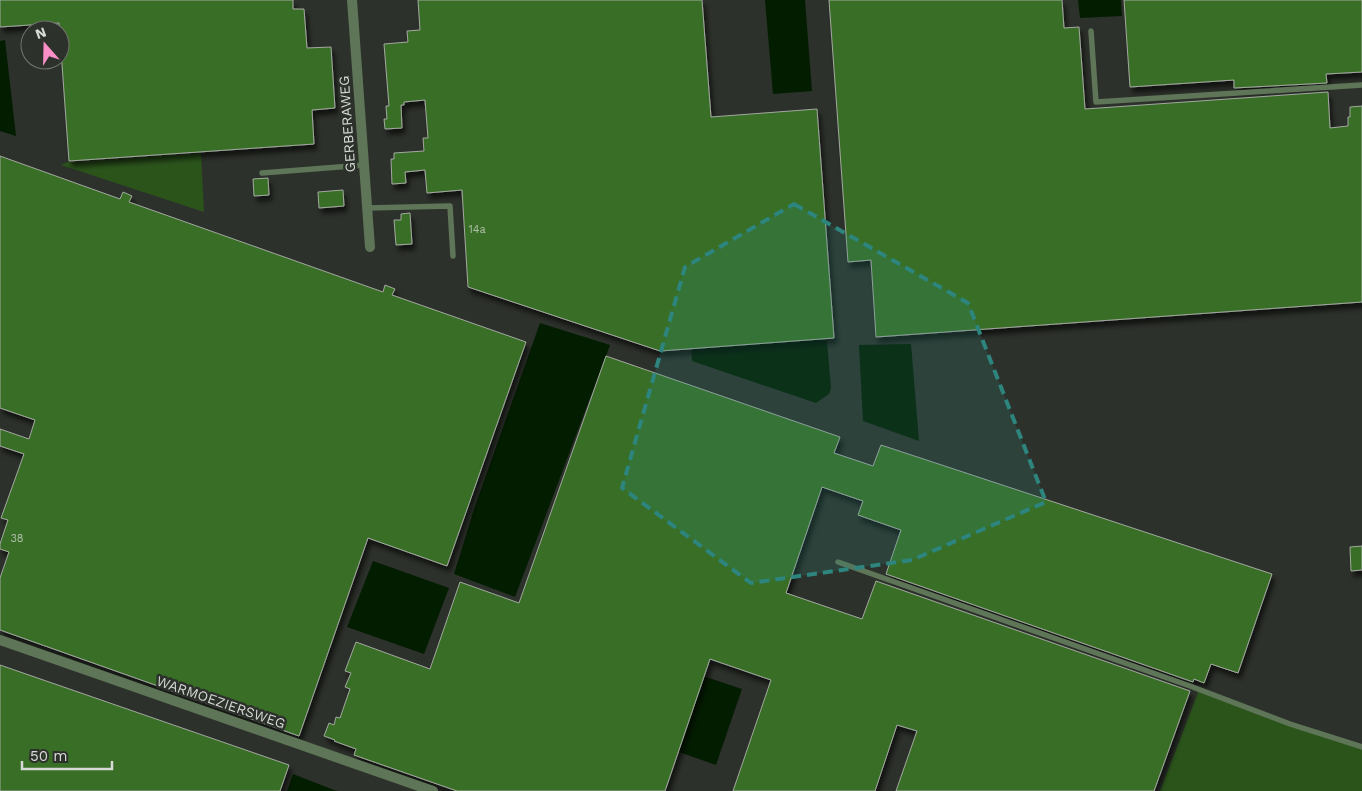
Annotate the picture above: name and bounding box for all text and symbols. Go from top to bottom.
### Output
north arrow [20,20,70,70]
text: N [33,23,48,42]
street label: GERBERAWEG [336,75,358,173]
house number: 14a [468,223,486,236]
house number: 38 [10,532,24,545]
street label: WARMOEZIERSWEG [154,672,288,732]
scale bar [22,738,112,770]
text: 50 m [30,747,67,765]

